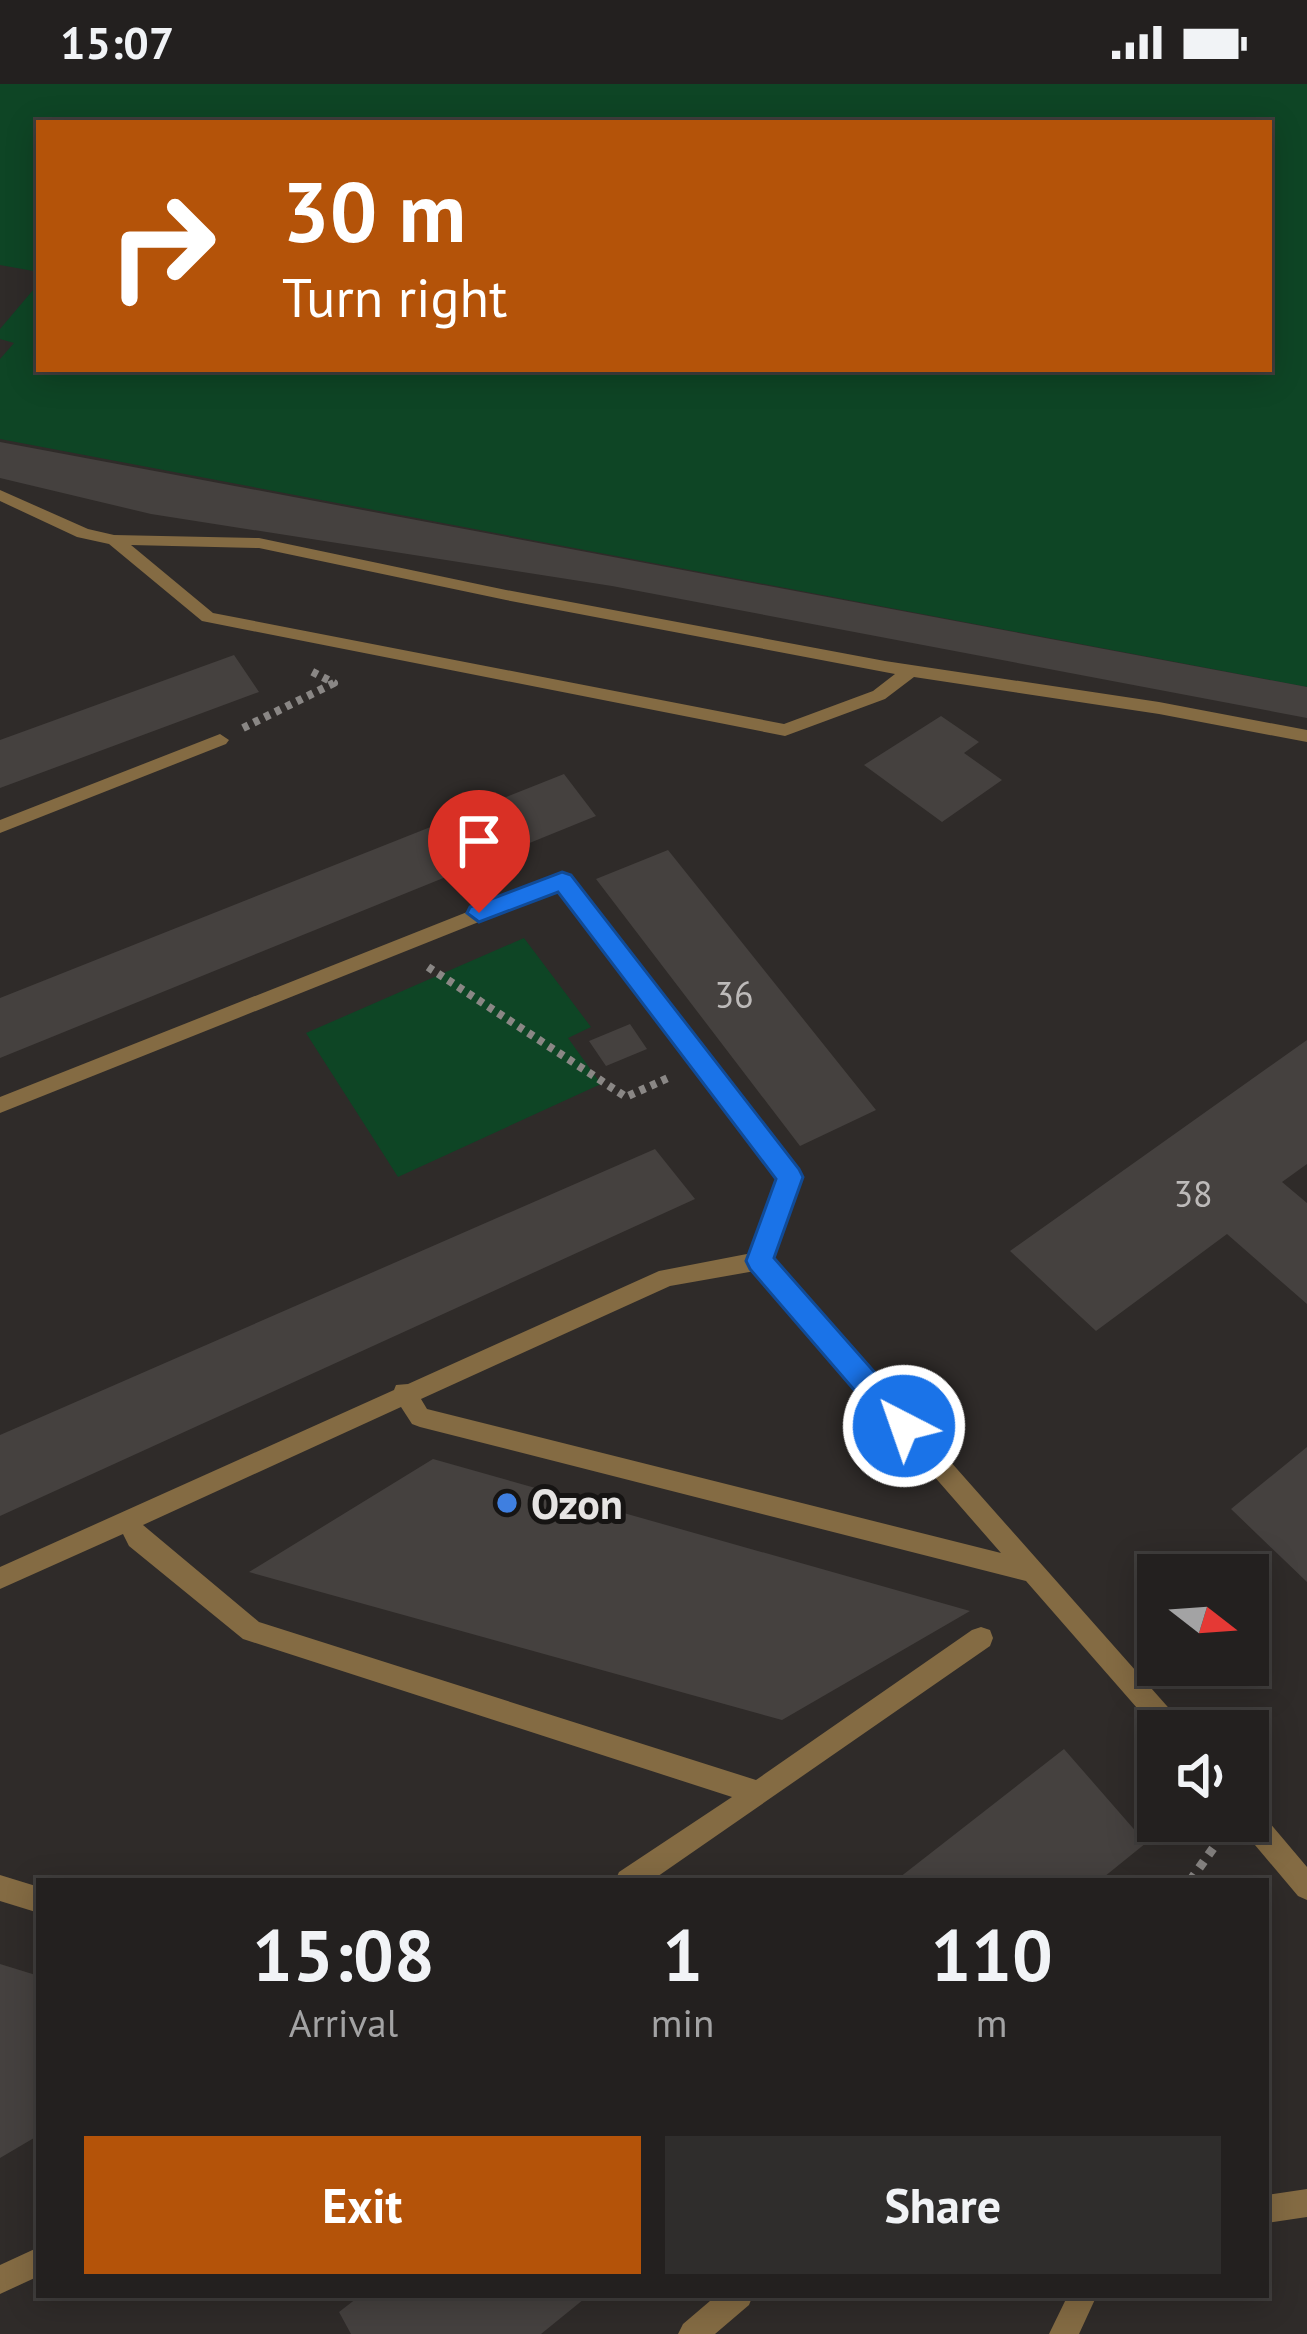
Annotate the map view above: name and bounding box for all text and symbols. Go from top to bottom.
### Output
text: 15:07 [60,13,174,71]
text: 30 m [282,156,466,265]
icon: right [84,168,240,324]
text: Turn right [282,262,507,332]
pin [428,790,530,913]
icon: arrive [446,808,512,874]
house number: 36 [714,971,754,1018]
house number: 38 [1173,1170,1213,1217]
position arrow [841,1363,967,1489]
place label: Ozon [531,1476,623,1531]
marker: Ozon [494,1490,520,1516]
north arrow [1137,1554,1269,1686]
map controls [1137,1554,1269,1842]
button: sound [1137,1710,1269,1842]
text: 15:08 [252,1908,435,2001]
text: 1 [662,1908,703,2001]
text: 110 [930,1908,1053,2001]
text: Arrival [289,1997,398,2048]
text: min [651,1997,714,2048]
text: m [976,1997,1007,2048]
button: Exit [84,2136,641,2274]
button: Share [665,2136,1221,2274]

